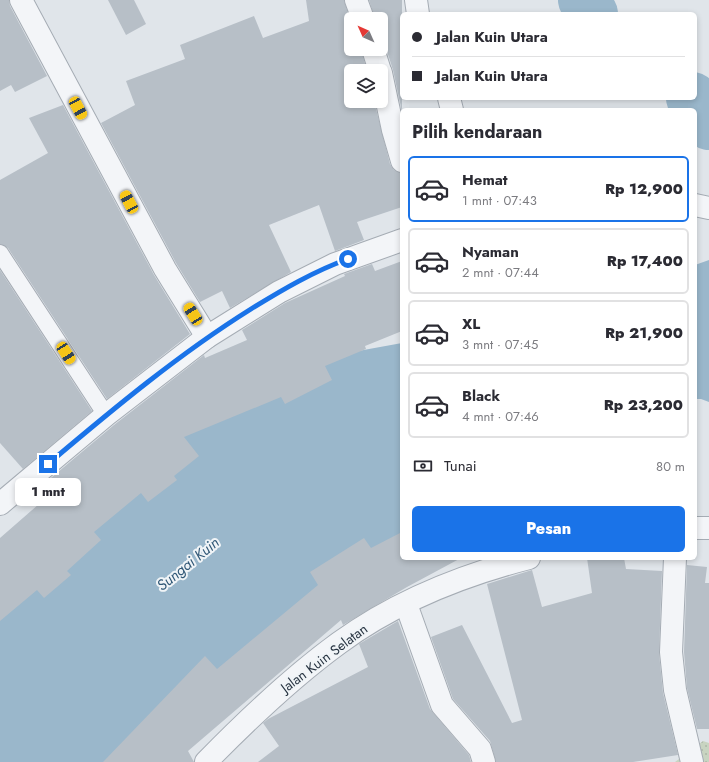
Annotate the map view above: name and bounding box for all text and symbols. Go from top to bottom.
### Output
north arrow [344,12,388,56]
map controls [344,12,388,108]
text: Jalan Kuin Utara [436,26,548,48]
button: layers [344,64,388,108]
text: Jalan Kuin Utara [436,65,548,87]
car [67,95,89,121]
text: Pilih kendaraan [412,119,542,145]
text: Hemat [462,169,508,191]
icon: car [414,171,450,207]
text: Rp 12,900 [605,178,683,200]
car [118,189,140,215]
text: 1 mnt · 07:43 [462,191,537,210]
text: Nyaman [462,241,519,263]
icon: car [414,243,450,279]
route start [339,250,357,268]
text: Rp 17,400 [607,250,683,272]
text: 2 mnt · 07:44 [462,263,539,282]
car [182,301,204,327]
text: XL [462,313,480,335]
icon: car [414,315,450,351]
text: Rp 21,900 [605,322,683,344]
text: 3 mnt · 07:45 [462,335,538,354]
car [54,340,78,366]
text: Black [462,385,500,407]
icon: car [414,387,450,423]
text: Rp 23,200 [604,394,683,416]
text: 4 mnt · 07:46 [462,407,539,426]
route end [39,455,57,473]
icon: cash [412,455,434,477]
text: Tunai [444,455,477,477]
text: 80 m [656,457,685,476]
callout: 1 mnt [15,478,81,506]
text: 1 mnt [31,482,65,501]
button: Pesan [412,506,685,552]
water label: Sungai Kuin [152,532,224,596]
street label: Jalan Kuin Selatan [275,619,372,698]

